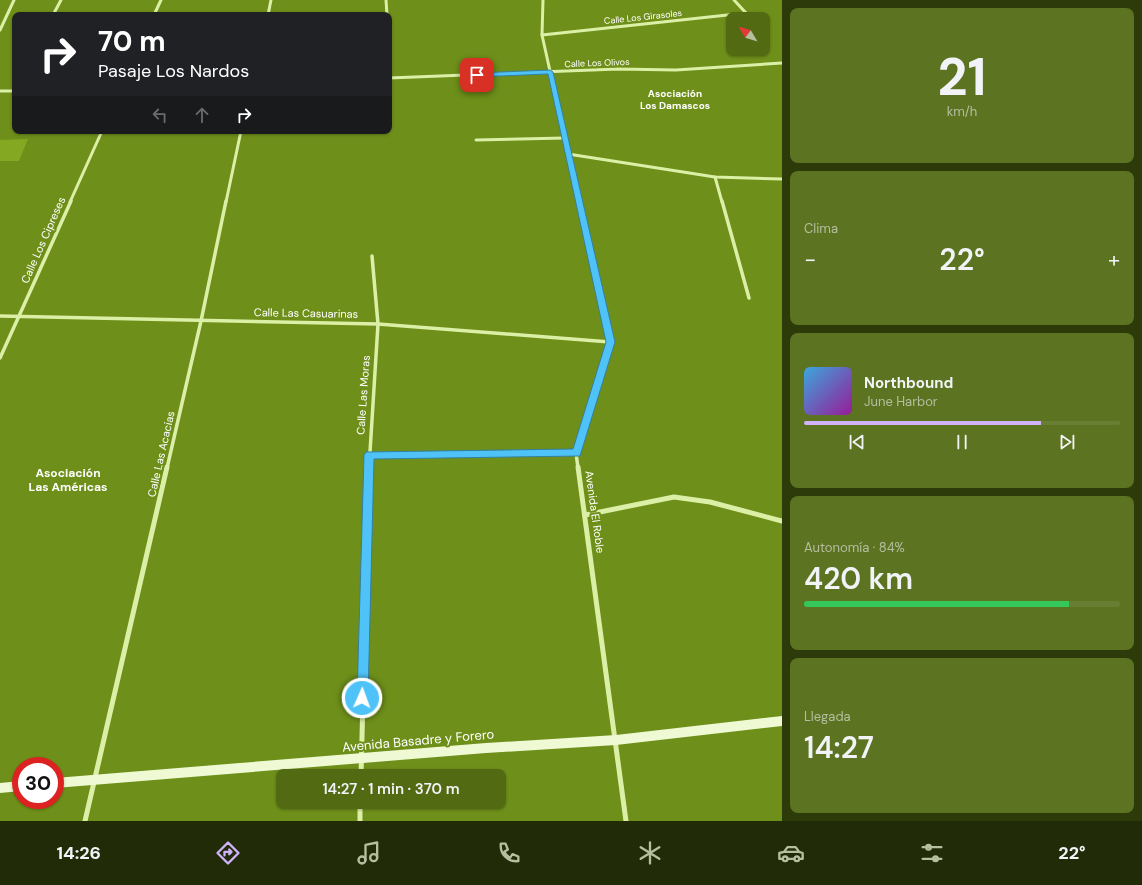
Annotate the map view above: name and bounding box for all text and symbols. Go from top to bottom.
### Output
street label: Calle Los Girasoles [603,7,683,27]
north arrow [726,12,770,56]
map controls [726,12,770,56]
text: 70 m [98,23,166,60]
icon: right [32,28,84,80]
text: 21 [938,43,986,111]
street label: Calle Los Olivos [564,56,630,70]
pin [460,58,494,92]
text: Pasaje Los Nardos [98,59,249,83]
icon: arrive [466,64,488,86]
district label: Asociación Los Damascos [640,87,710,112]
text: km/h [947,103,977,120]
icon: left [149,104,171,126]
icon: ahead [191,104,213,126]
icon: right [233,104,255,126]
street label: Calle Los Cipreses [18,195,68,285]
text: Clima [804,220,838,237]
text: 22° [939,240,985,279]
text: − [804,245,816,274]
text: + [1108,245,1120,274]
street label: Calle Las Casuarinas [254,305,358,321]
street label: Calle Las Moras [353,355,373,435]
text: Northbound [864,373,953,393]
text: June Harbor [864,393,938,410]
street label: Calle Las Acacias [144,410,178,498]
icon: previous [846,431,868,453]
icon: pause [951,431,973,453]
icon: next [1056,431,1078,453]
district label: Asociación Las Américas [29,465,107,495]
street label: Avenida El Roble [582,470,608,554]
text: Autonomía · 84% [804,539,905,556]
text: 420 km [804,559,913,598]
position arrow [341,677,383,719]
text: Llegada [804,708,851,725]
street label: Avenida Basadre y Forero [341,725,495,756]
text: 14:27 [804,728,874,767]
speed limit sign: 30 [12,757,64,809]
text: 14:27 · 1 min · 370 m [322,779,460,799]
icon: directions [214,839,242,867]
icon: music [355,839,383,867]
icon: phone [495,839,523,867]
icon: climate [636,839,664,867]
icon: car [777,839,805,867]
icon: filters [918,839,946,867]
text: 14:26 [56,841,101,865]
text: 22° [1058,841,1086,865]

